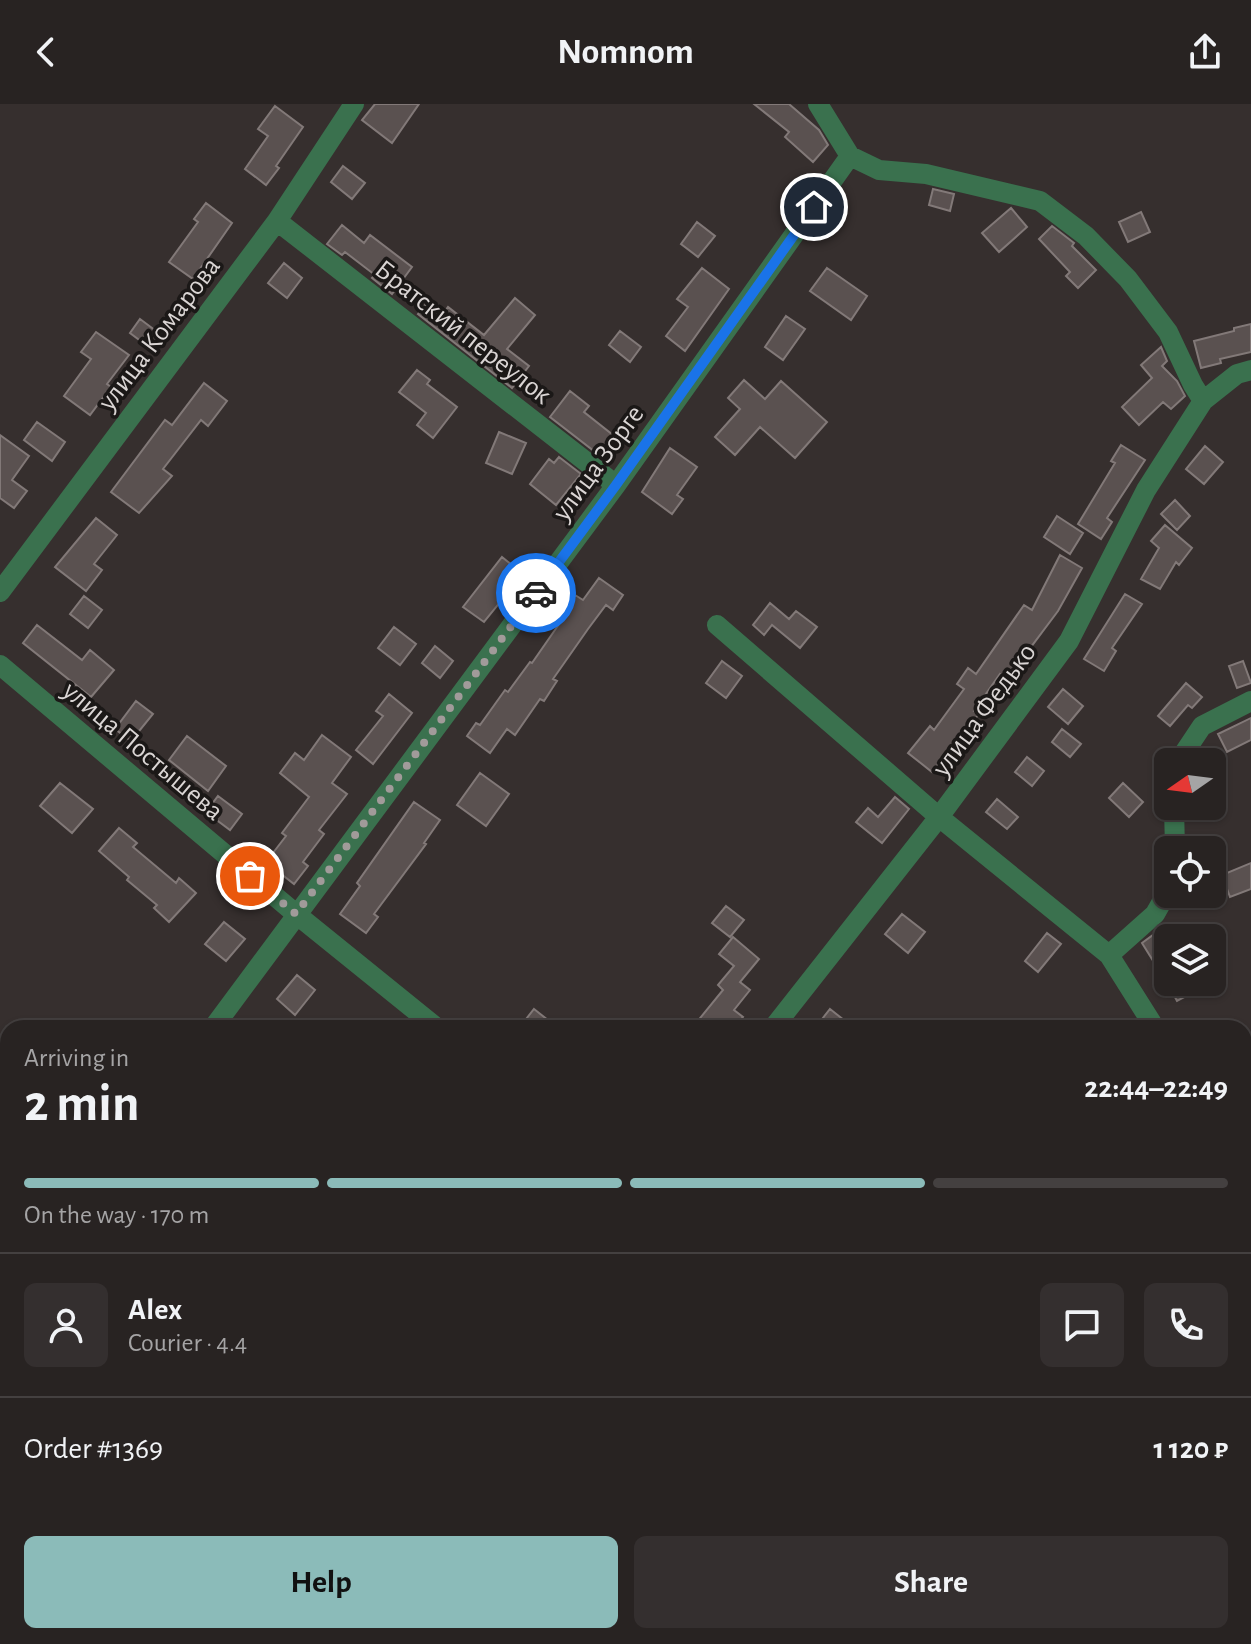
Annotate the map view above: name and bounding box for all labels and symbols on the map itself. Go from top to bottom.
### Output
pin [780,173,848,241]
street label: улица Комарова [93,252,226,417]
street label: Братский переулок [369,255,556,410]
street label: улица Зорге [547,400,650,527]
courier [496,553,576,633]
street label: улица Федько [927,639,1042,782]
street label: улица Постышева [56,676,228,827]
north arrow [1154,748,1226,820]
pin [216,842,284,910]

